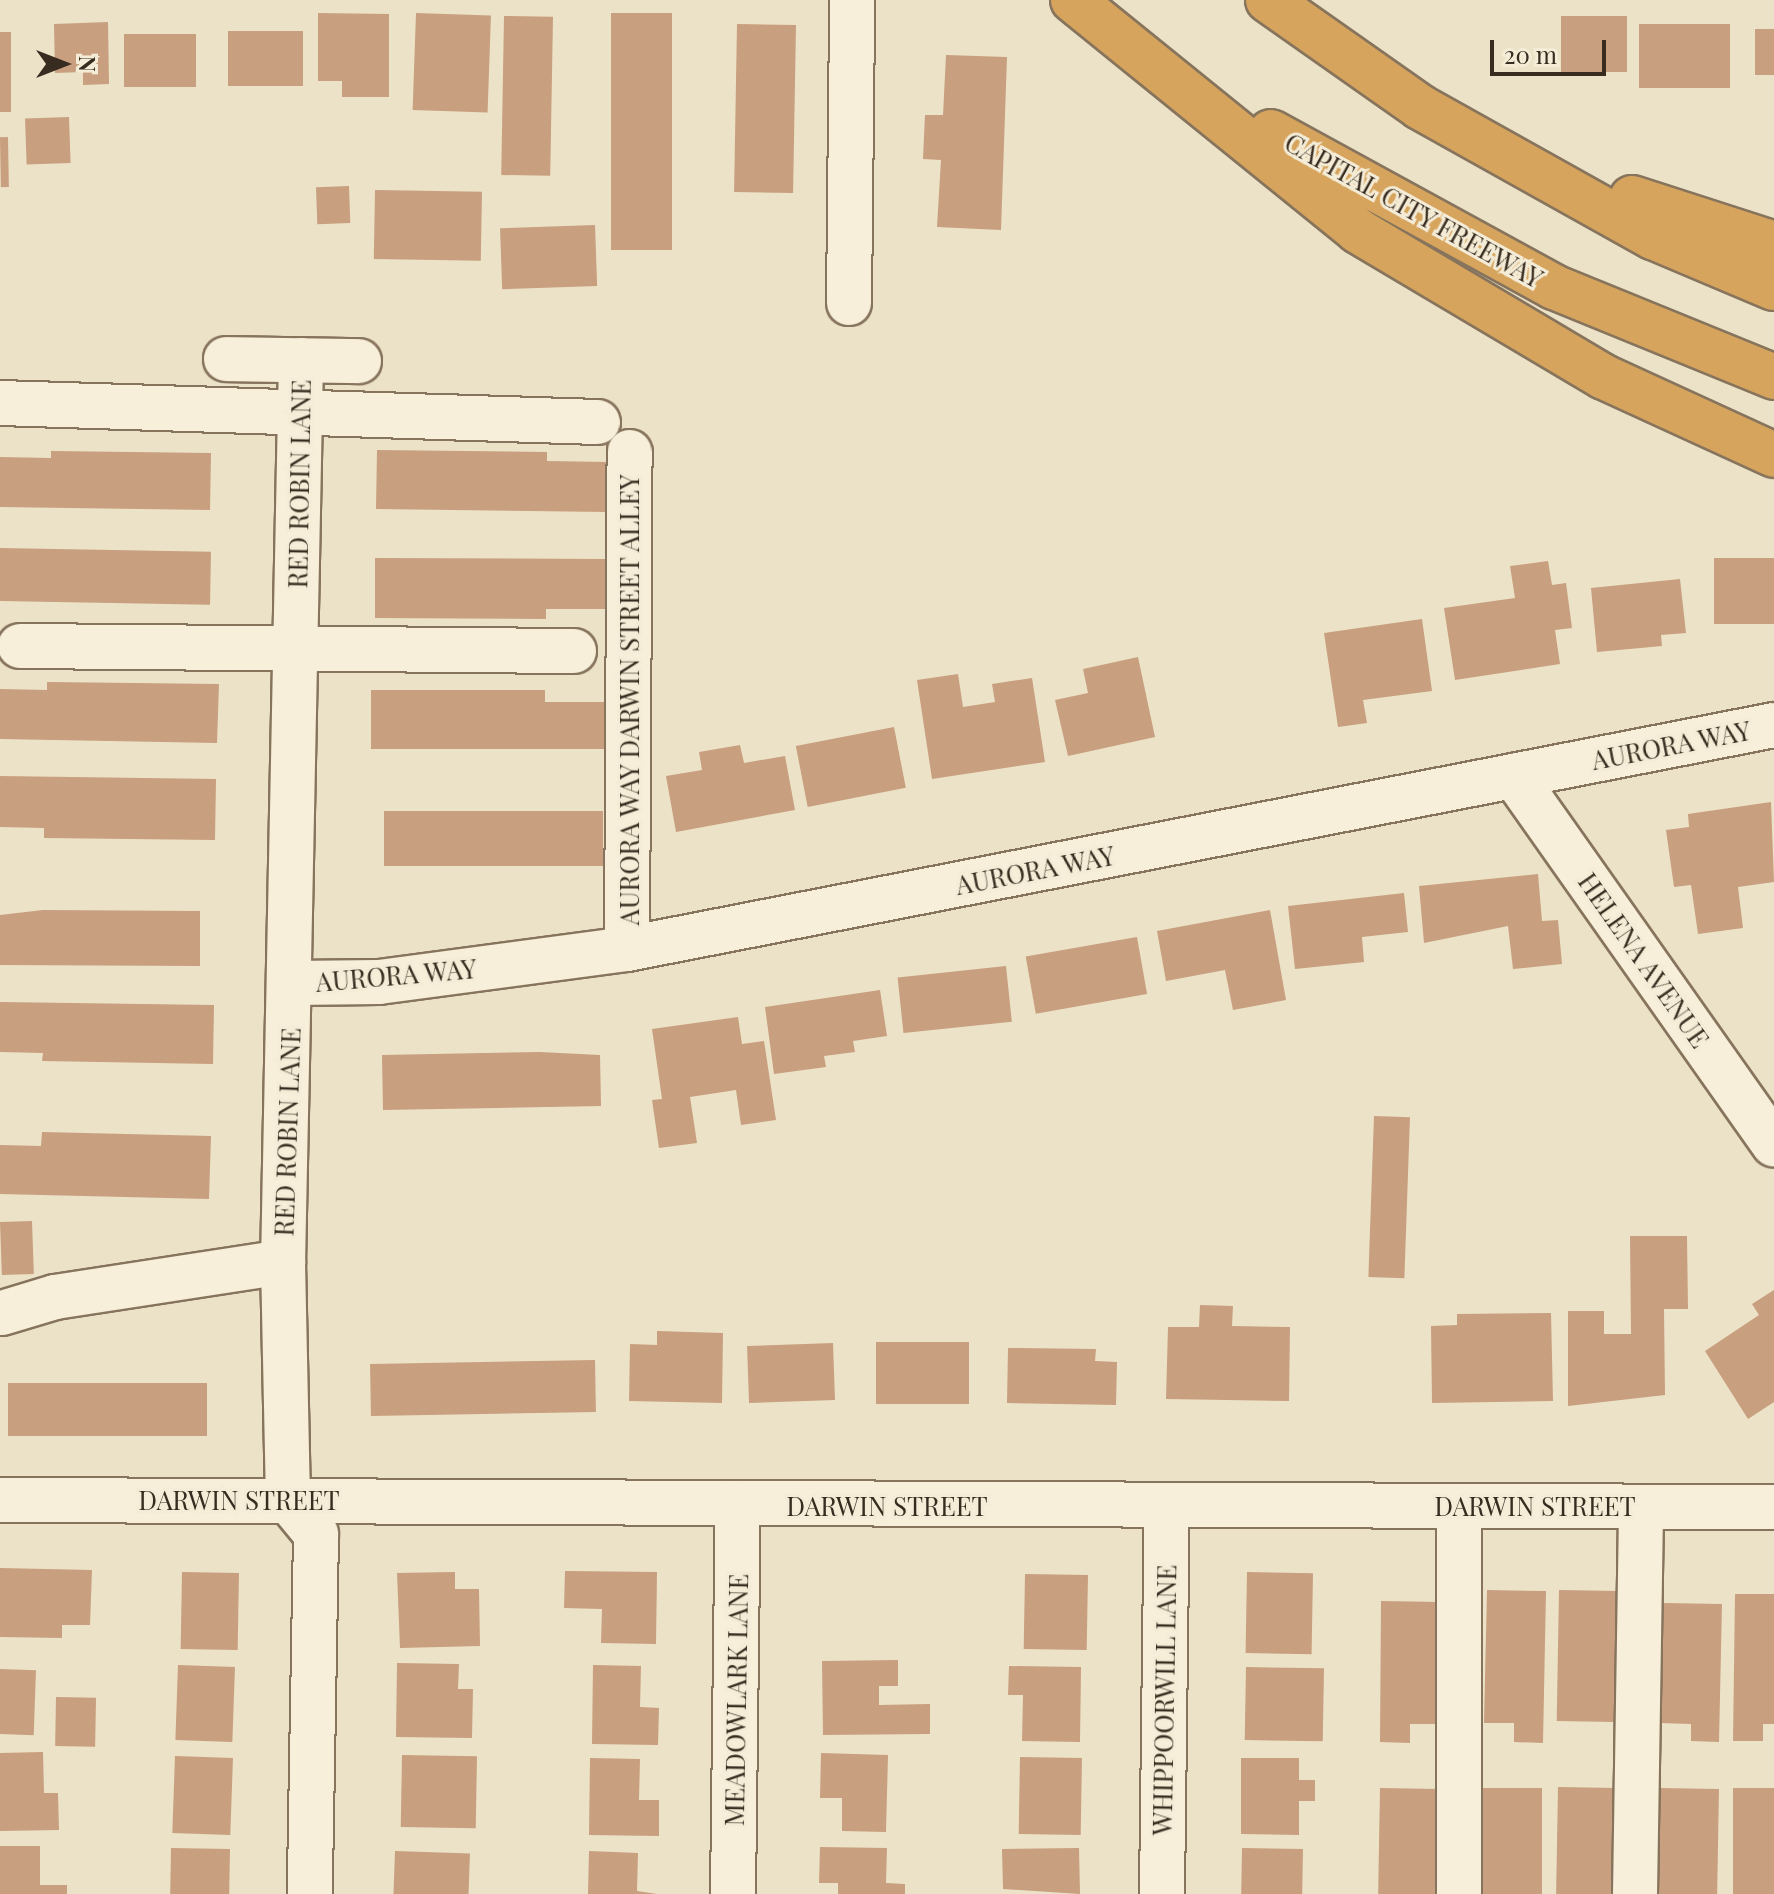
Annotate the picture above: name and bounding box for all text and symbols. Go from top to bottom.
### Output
north arrow [24,24,104,104]
scale bar [1494,24,1610,74]
text: 20 m [1504,38,1557,70]
text: N [73,56,103,72]
street label: CAPITAL CITY FREEWAY [1279,126,1549,294]
street label: RED ROBIN LANE [282,379,316,589]
street label: AURORA WAY DARWIN STREET ALLEY [613,473,645,927]
street label: AURORA WAY [1588,714,1754,776]
street label: AURORA WAY [952,839,1118,901]
street label: HELENA AVENUE [1572,866,1716,1054]
street label: AURORA WAY [314,952,478,998]
street label: RED ROBIN LANE [268,1027,306,1237]
street label: DARWIN STREET [138,1484,340,1516]
street label: DARWIN STREET [786,1490,988,1522]
street label: DARWIN STREET [1434,1490,1636,1522]
street label: WHIPPOORWILL LANE [1146,1564,1182,1836]
street label: MEADOWLARK LANE [718,1574,754,1826]

